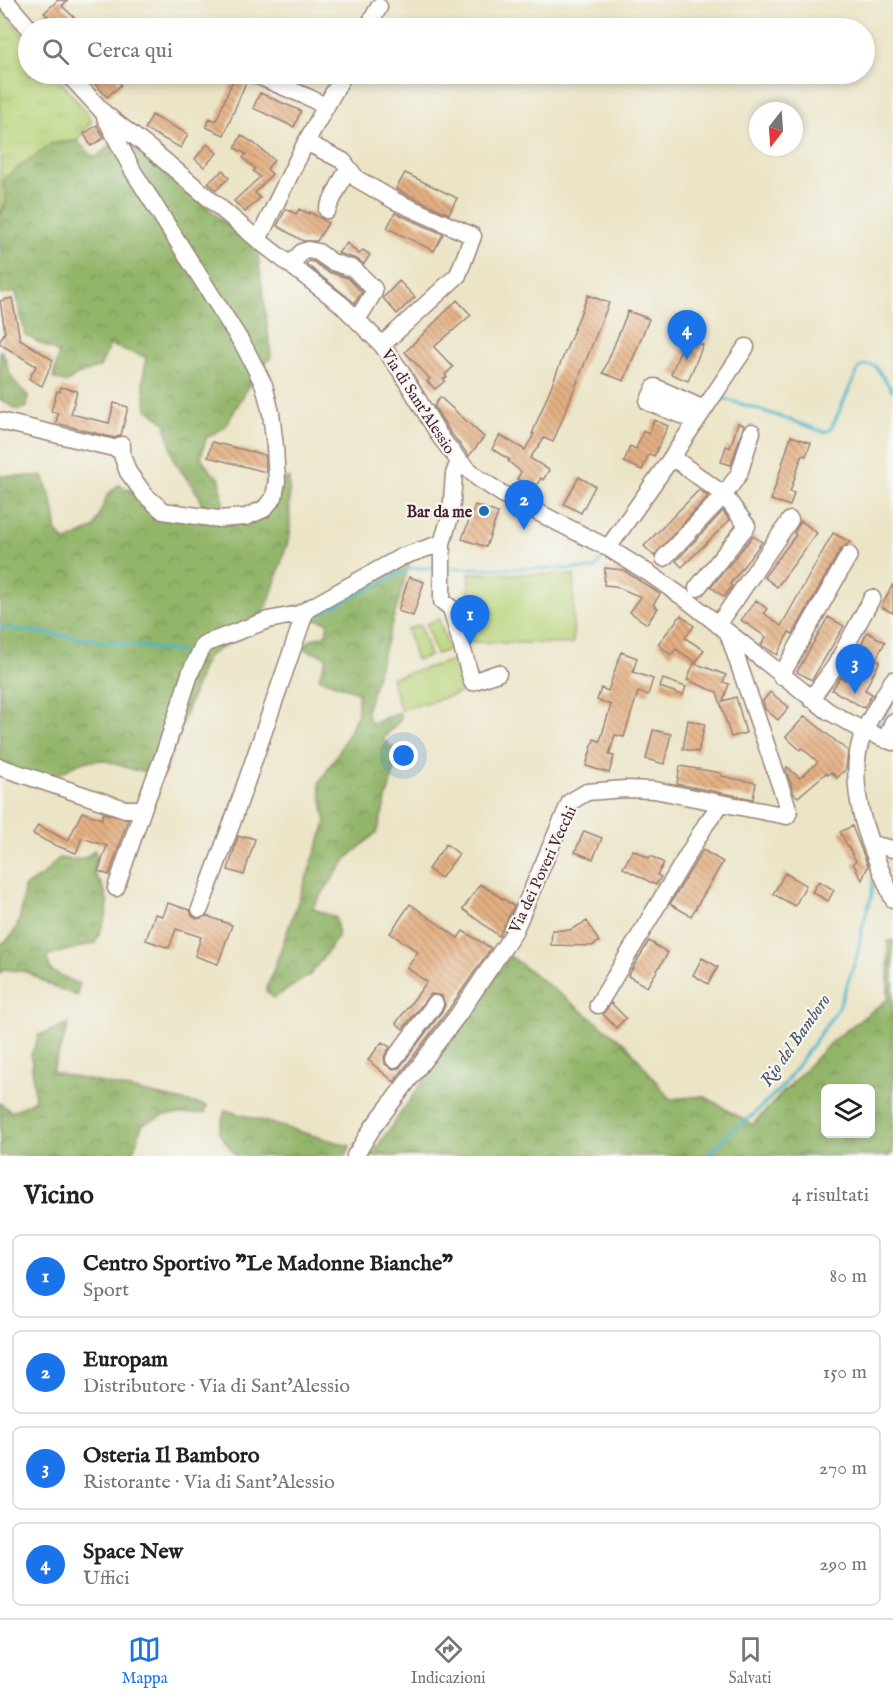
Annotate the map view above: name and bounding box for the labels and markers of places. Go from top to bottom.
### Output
pin: 4 [668,310,706,360]
pin: 2 [504,480,544,530]
place label: Bar da me [407,503,473,523]
marker: Bar da me [477,504,491,518]
pin: 1 [450,596,490,645]
pin: 3 [836,644,874,694]

